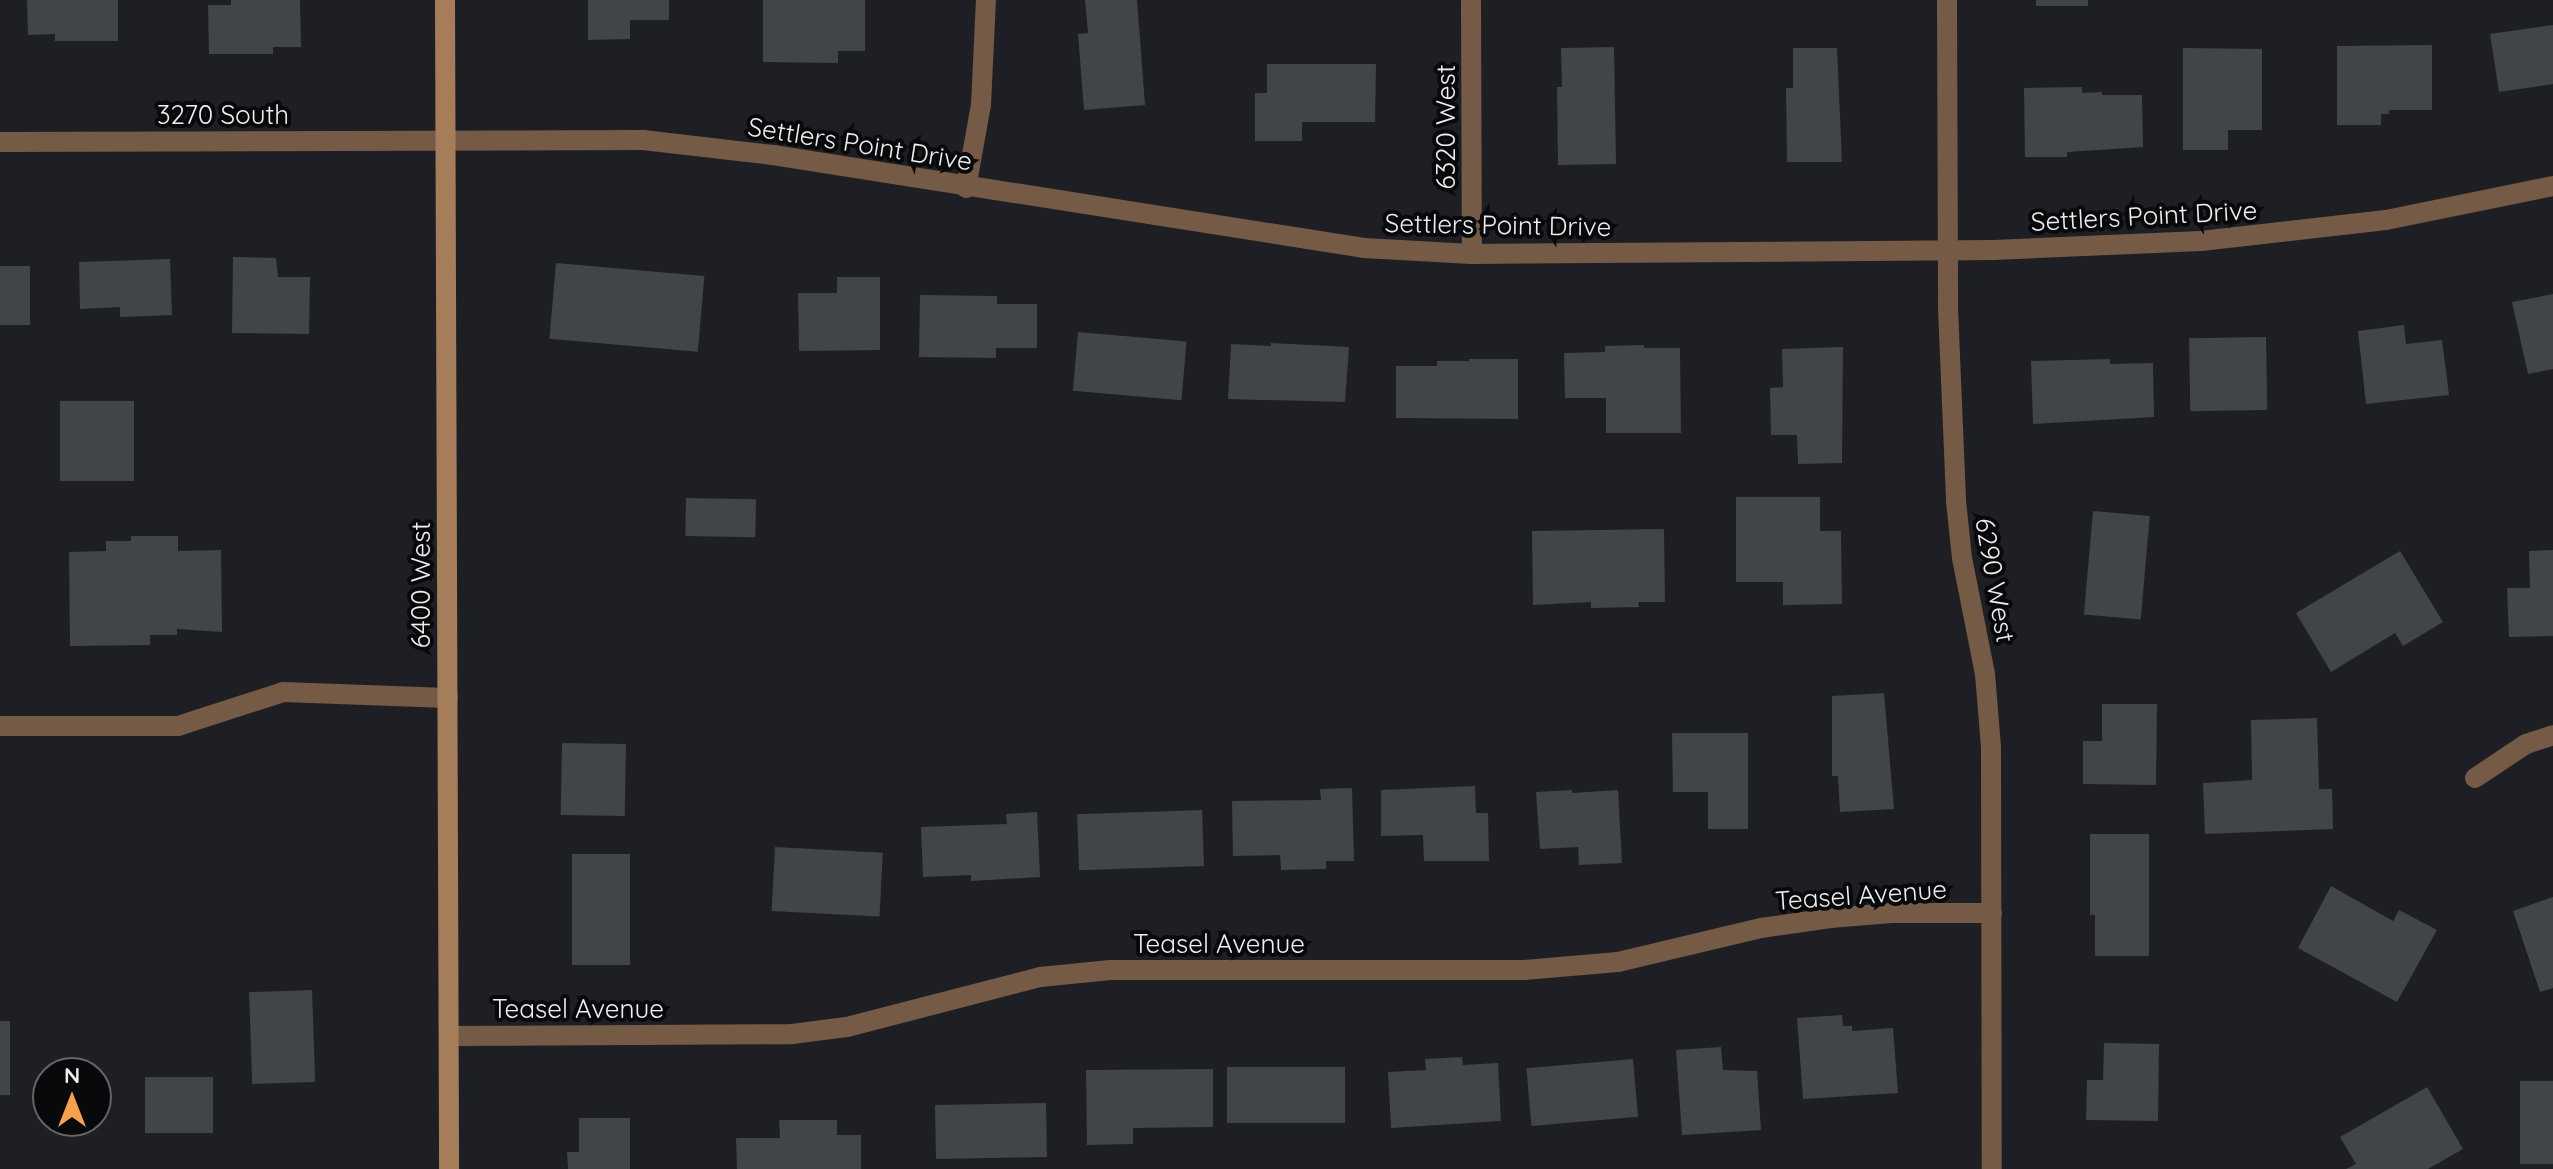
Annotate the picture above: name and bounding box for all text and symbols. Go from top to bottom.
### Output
street label: 6320 West [1430,64,1462,190]
street label: 3270 South [157,99,289,131]
street label: Settlers Point Drive [746,111,974,177]
street label: Settlers Point Drive [2030,194,2258,238]
street label: Settlers Point Drive [1384,207,1612,243]
street label: 6290 West [1969,515,2021,645]
street label: 6400 West [405,522,437,648]
street label: Teasel Avenue [1774,873,1948,917]
street label: Teasel Avenue [1133,928,1305,960]
street label: Teasel Avenue [492,993,664,1025]
north arrow [32,1057,112,1137]
text: N [64,1061,80,1089]

